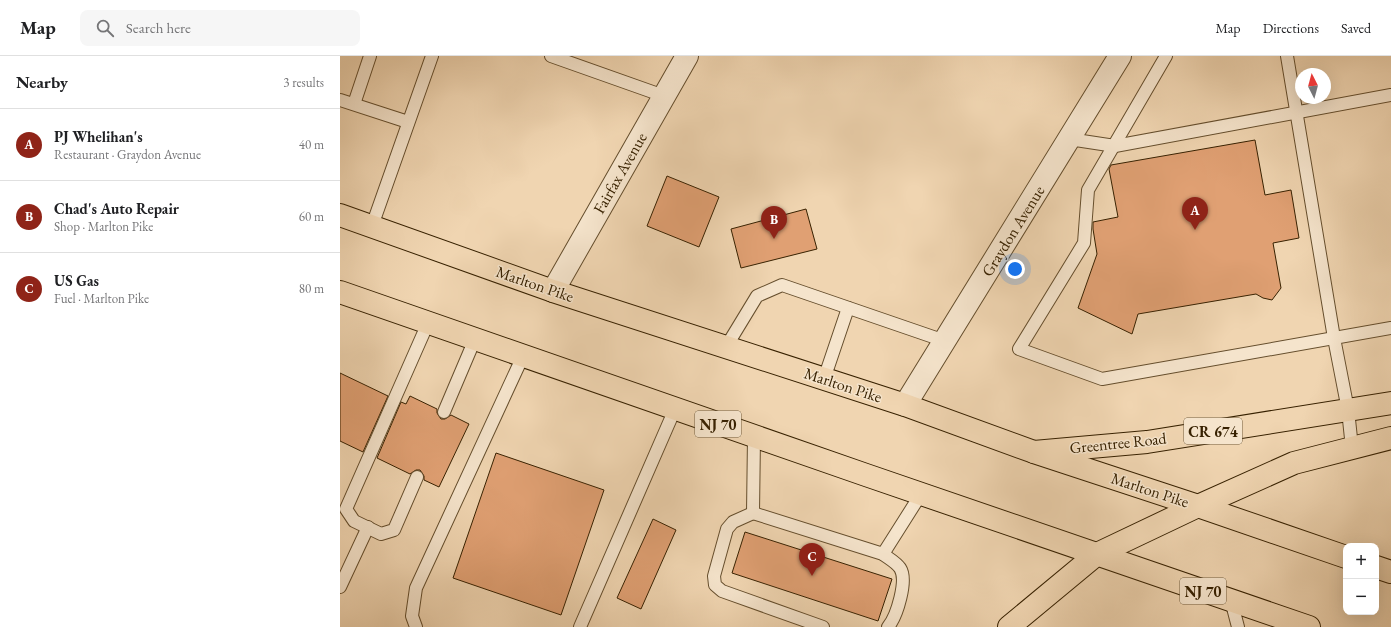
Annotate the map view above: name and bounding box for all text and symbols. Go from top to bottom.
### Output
search box [80,10,360,46]
text: Map [20,15,56,40]
icon: search [94,17,116,39]
text: Search here [126,18,191,37]
text: Map [1215,19,1241,37]
text: Directions [1263,19,1319,37]
text: Saved [1341,19,1371,37]
north arrow [1295,68,1331,104]
text: Nearby [16,71,68,93]
text: 3 results [283,74,324,91]
text: PJ Whelihan's [54,127,143,146]
street label: Fairfax Avenue [588,129,652,217]
text: A [24,136,34,153]
text: 40 m [299,136,324,153]
text: Restaurant · Graydon Avenue [54,146,201,163]
street label: Graydon Avenue [977,182,1049,280]
pin: A [1182,197,1208,230]
text: Chad's Auto Repair [54,199,179,218]
pin: B [761,206,787,239]
text: B [25,208,33,225]
text: 60 m [299,208,324,225]
text: Shop · Marlton Pike [54,218,153,235]
your location [1005,259,1025,279]
street label: Marlton Pike [493,261,577,307]
text: US Gas [54,271,99,290]
text: C [24,280,34,297]
text: 80 m [299,280,324,297]
text: Fuel · Marlton Pike [54,290,149,307]
street label: Marlton Pike [801,363,885,407]
road number: NJ 70 [695,411,741,437]
road number: CR 674 [1184,418,1242,444]
street label: Greentree Road [1069,427,1168,459]
street label: Marlton Pike [1108,468,1192,512]
pin: C [799,543,825,576]
map controls [1343,543,1379,615]
button: + [1343,543,1379,579]
road number: NJ 70 [1180,578,1226,604]
button: − [1343,579,1379,615]

